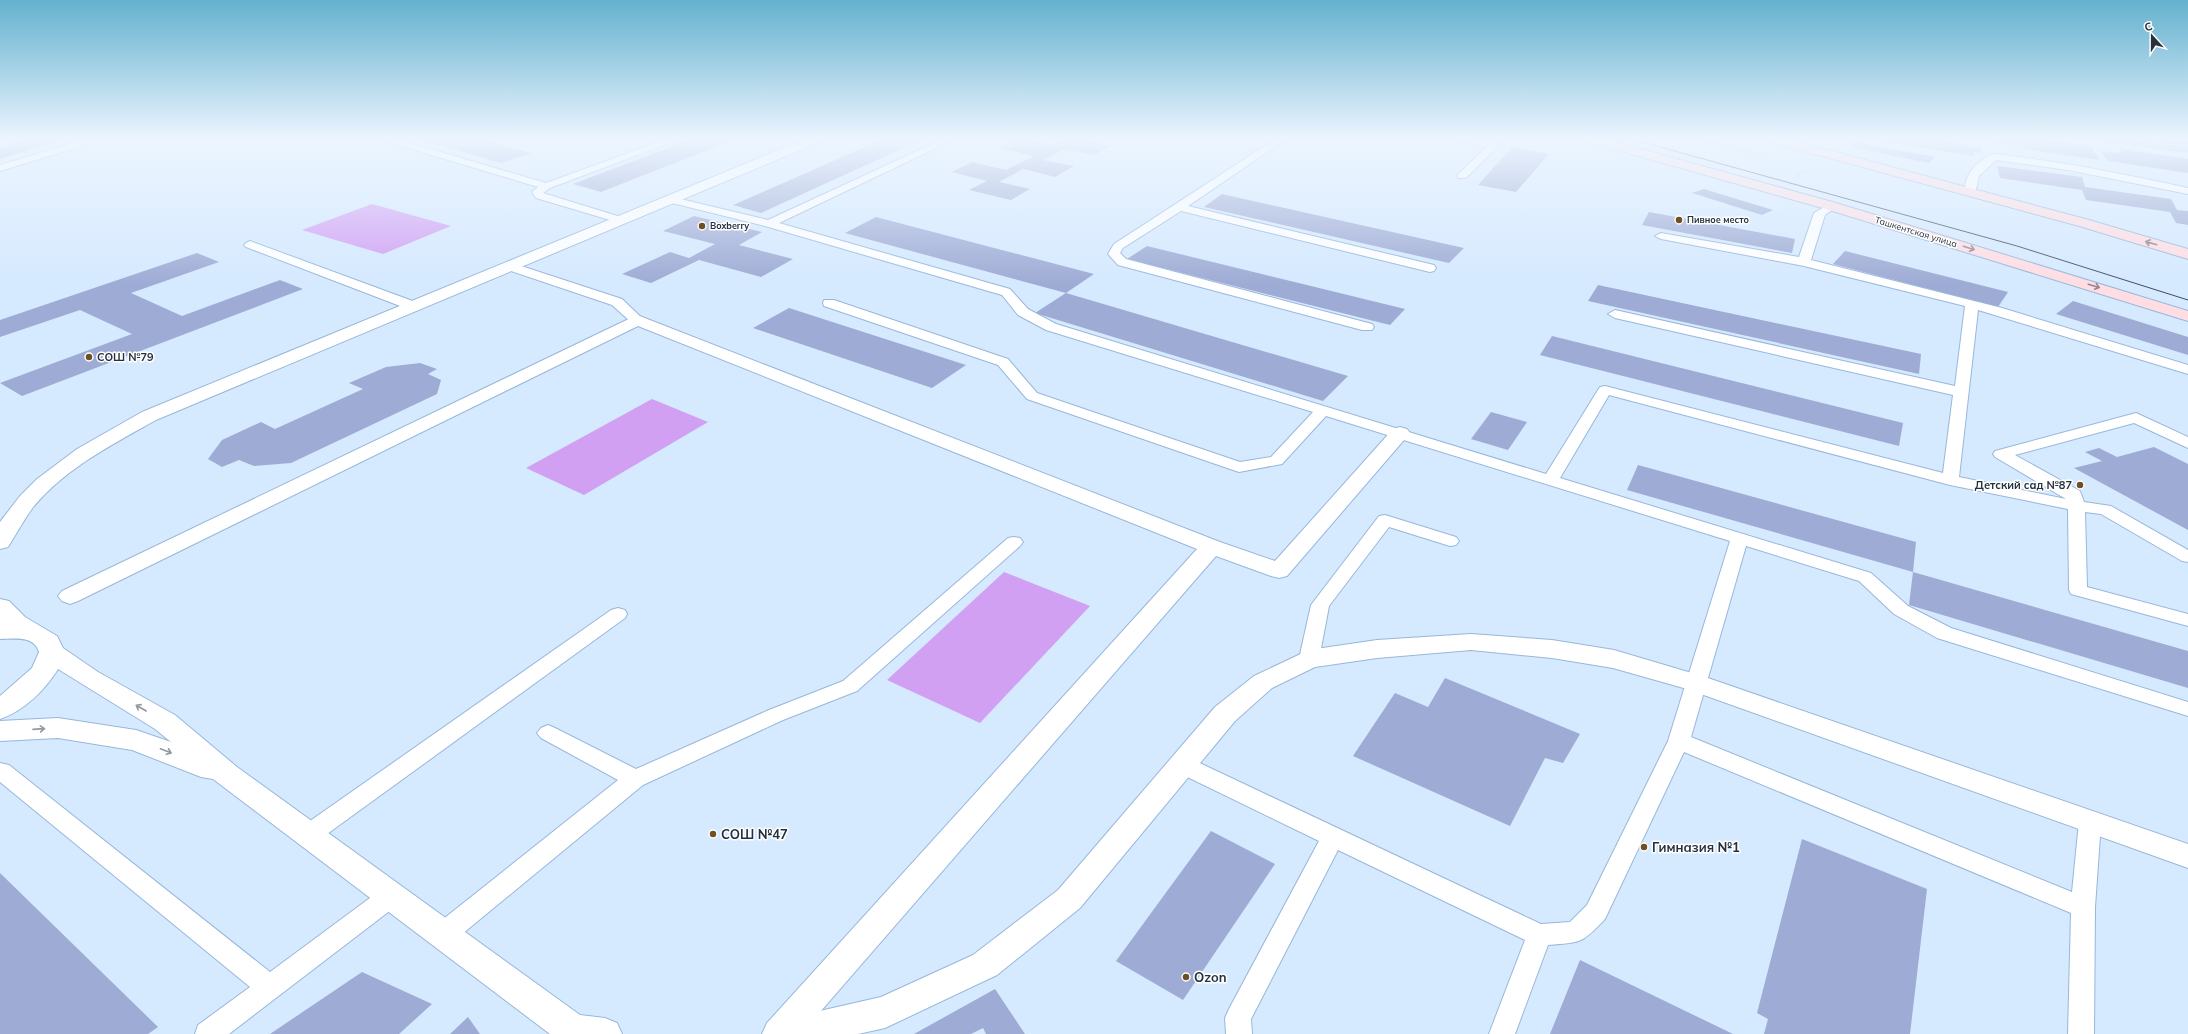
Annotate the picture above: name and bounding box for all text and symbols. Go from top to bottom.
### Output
north arrow [2132,16,2172,56]
text: С [2142,19,2155,35]
place label: Пивное место [1687,214,1750,225]
street label: Ташкентская улица [1873,214,1959,250]
marker: Пивное место [1674,215,1684,225]
place label: Boxberry [710,220,749,232]
marker: Boxberry [697,221,707,231]
one-way arrow [2144,239,2157,246]
one-way arrow [1963,245,1976,252]
one-way arrow [2087,283,2100,290]
place label: СОШ №79 [97,350,154,364]
marker: СОШ №79 [84,352,94,362]
place label: Детский сад №87 [1975,478,2072,492]
marker: Детский сад №87 [2075,480,2085,490]
one-way arrow [135,704,147,712]
one-way arrow [32,725,45,733]
one-way arrow [159,748,171,756]
place label: СОШ №47 [721,826,788,842]
marker: СОШ №47 [708,829,718,839]
place label: Гимназия №1 [1652,839,1740,855]
marker: Гимназия №1 [1639,842,1649,852]
place label: Ozon [1194,969,1226,985]
marker: Ozon [1181,972,1191,982]

